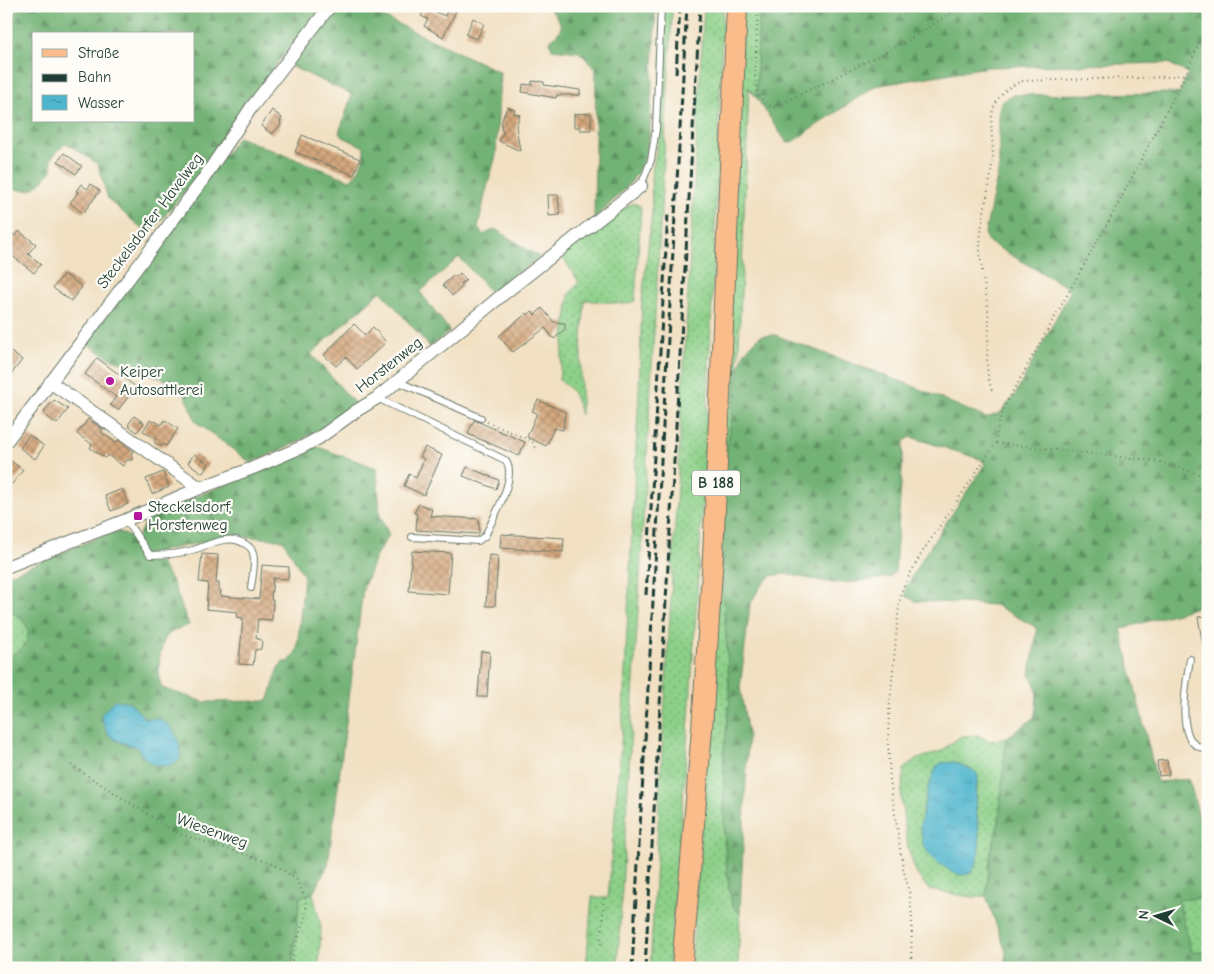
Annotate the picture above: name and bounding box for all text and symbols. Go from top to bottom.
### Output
legend [32,32,195,122]
text: Straße [78,44,120,62]
text: Bahn [78,68,111,86]
text: Wasser [78,94,124,112]
street label: Steckelsdorfer Havelweg [93,150,207,292]
street label: Horstenweg [352,333,426,397]
place label: Keiper Autosattlerei [120,363,203,399]
marker: Keiper Autosattlerei [104,375,116,387]
road number: B 188 [692,470,740,496]
place label: Steckelsdorf, Horstenweg [148,498,232,534]
marker: Steckelsdorf, Horstenweg [132,510,144,522]
street label: Wiesenweg [174,810,250,852]
north arrow [1132,892,1182,942]
text: N [1135,910,1152,920]

